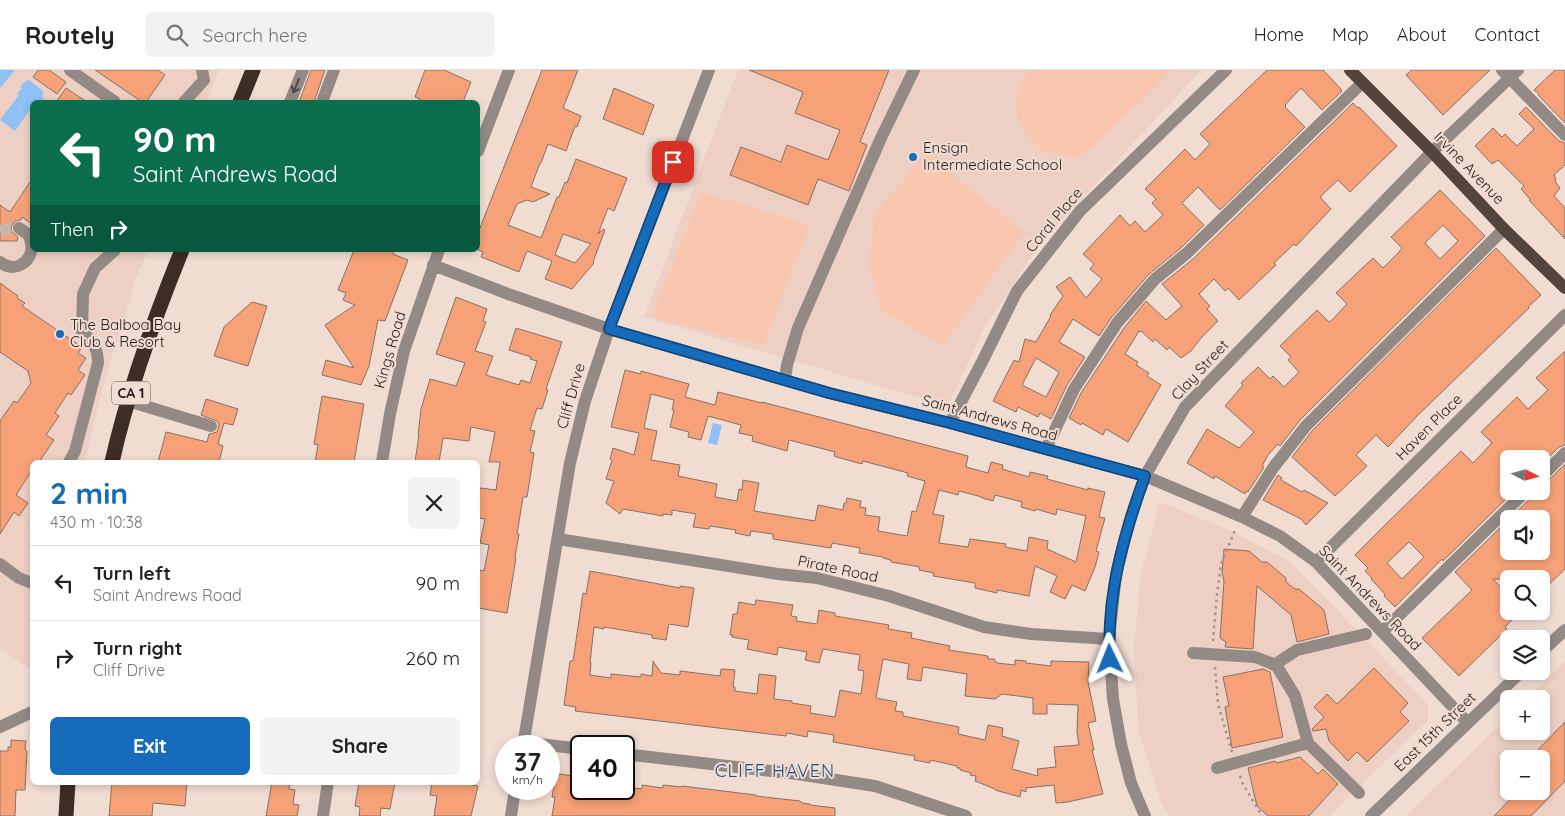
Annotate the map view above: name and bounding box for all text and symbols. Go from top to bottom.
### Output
search box [145,12,495,57]
text: Routely [25,20,115,50]
icon: search [163,21,191,49]
text: Search here [203,23,307,47]
text: Home [1254,23,1304,46]
text: Map [1332,23,1369,46]
text: About [1397,23,1447,46]
text: Contact [1475,23,1540,46]
one-way arrow [291,78,300,93]
text: 90 m [133,117,216,161]
icon: left [50,120,115,185]
street label: Irvine Avenue [1430,127,1509,208]
place label: Ensign Intermediate School [923,138,1062,174]
pin [652,141,694,183]
icon: arrive [659,148,687,176]
marker: Ensign Intermediate School [907,151,919,163]
text: Saint Andrews Road [133,160,338,188]
street label: Coral Place [1021,183,1086,256]
icon: right [104,215,132,243]
text: Then [50,217,94,241]
street label: Kings Road [369,309,410,391]
place label: The Balboa Bay Club & Resort [70,315,181,351]
marker: The Balboa Bay Club & Resort [54,328,66,340]
street label: Clay Street [1167,335,1232,404]
street label: Cliff Drive [552,361,589,431]
road number: CA 1 [112,382,150,404]
street label: Haven Place [1391,389,1466,464]
street label: Saint Andrews Road [920,390,1060,445]
north arrow [1500,450,1550,500]
map controls [1500,450,1550,800]
text: 2 min [50,474,128,512]
button: close [408,477,460,529]
button: sound [1500,510,1550,560]
text: 430 m · 10:38 [50,512,143,532]
street label: Saint Andrews Road [1315,541,1426,654]
street label: Pirate Road [796,551,880,586]
text: Turn left [93,561,171,585]
icon: left [50,569,78,597]
button: search [1500,570,1550,620]
text: 90 m [416,571,460,595]
text: Saint Andrews Road [93,585,242,605]
button: layers [1500,630,1550,680]
position arrow [1083,632,1135,684]
text: Turn right [93,636,182,660]
icon: right [50,644,78,672]
text: 260 m [405,646,460,670]
text: Cliff Drive [93,660,165,680]
street label: East 15th Street [1390,688,1479,775]
button: + [1500,690,1550,740]
button: Exit [50,717,250,775]
button: Share [260,717,460,775]
speed limit sign: 40 [570,735,635,800]
text: 37 [514,746,541,777]
button: − [1500,750,1550,800]
district label: CLIFF HAVEN [715,759,835,782]
text: km/h [512,772,543,787]

